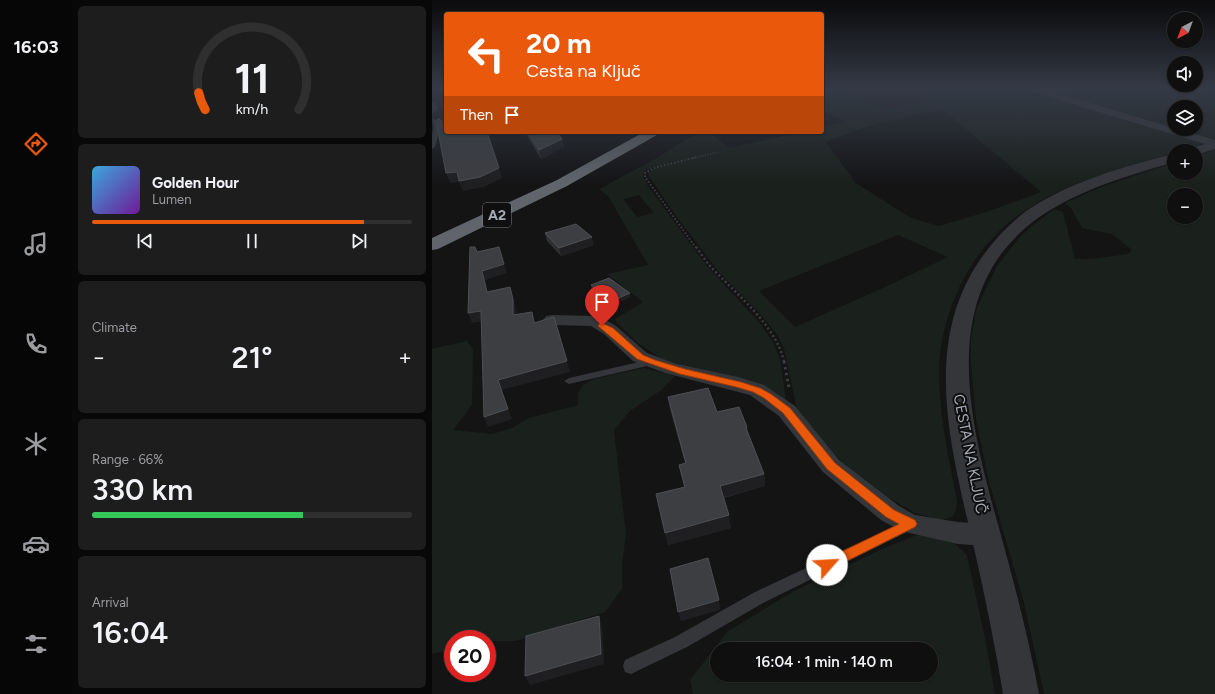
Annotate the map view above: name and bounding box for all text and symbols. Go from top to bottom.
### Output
north arrow [1167,12,1203,48]
map controls [1167,12,1203,224]
text: 20 m [526,26,591,60]
icon: left [460,28,512,80]
text: 16:03 [13,36,59,58]
text: 11 [234,53,270,103]
button: sound [1167,56,1203,92]
text: Cesta na Ključ [526,60,641,82]
text: km/h [236,99,268,117]
button: layers [1167,100,1203,136]
icon: arrive [501,104,523,126]
text: Then [460,106,493,124]
icon: directions [22,130,50,158]
button: + [1167,144,1203,180]
text: Golden Hour [152,174,239,192]
button: − [1167,188,1203,224]
text: Lumen [152,192,191,207]
road number: A2 [483,203,511,227]
icon: music [22,230,50,258]
icon: previous [134,230,156,252]
icon: pause [241,230,263,252]
icon: next [348,230,370,252]
pin [585,285,619,326]
icon: arrive [591,291,613,313]
text: Climate [92,320,137,335]
icon: phone [22,330,50,358]
text: 21° [232,339,272,376]
text: − [92,344,106,371]
text: + [398,344,412,371]
street label: CESTA NA KLJUČ [950,393,990,516]
icon: climate [22,430,50,458]
text: Range · 66% [92,452,163,467]
text: 330 km [92,471,193,508]
icon: car [22,530,50,558]
position arrow [806,544,848,586]
text: Arrival [92,595,129,610]
text: 16:04 [92,614,168,651]
icon: filters [22,630,50,658]
speed limit sign: 20 [444,630,496,682]
text: 16:04 · 1 min · 140 m [755,653,893,671]

